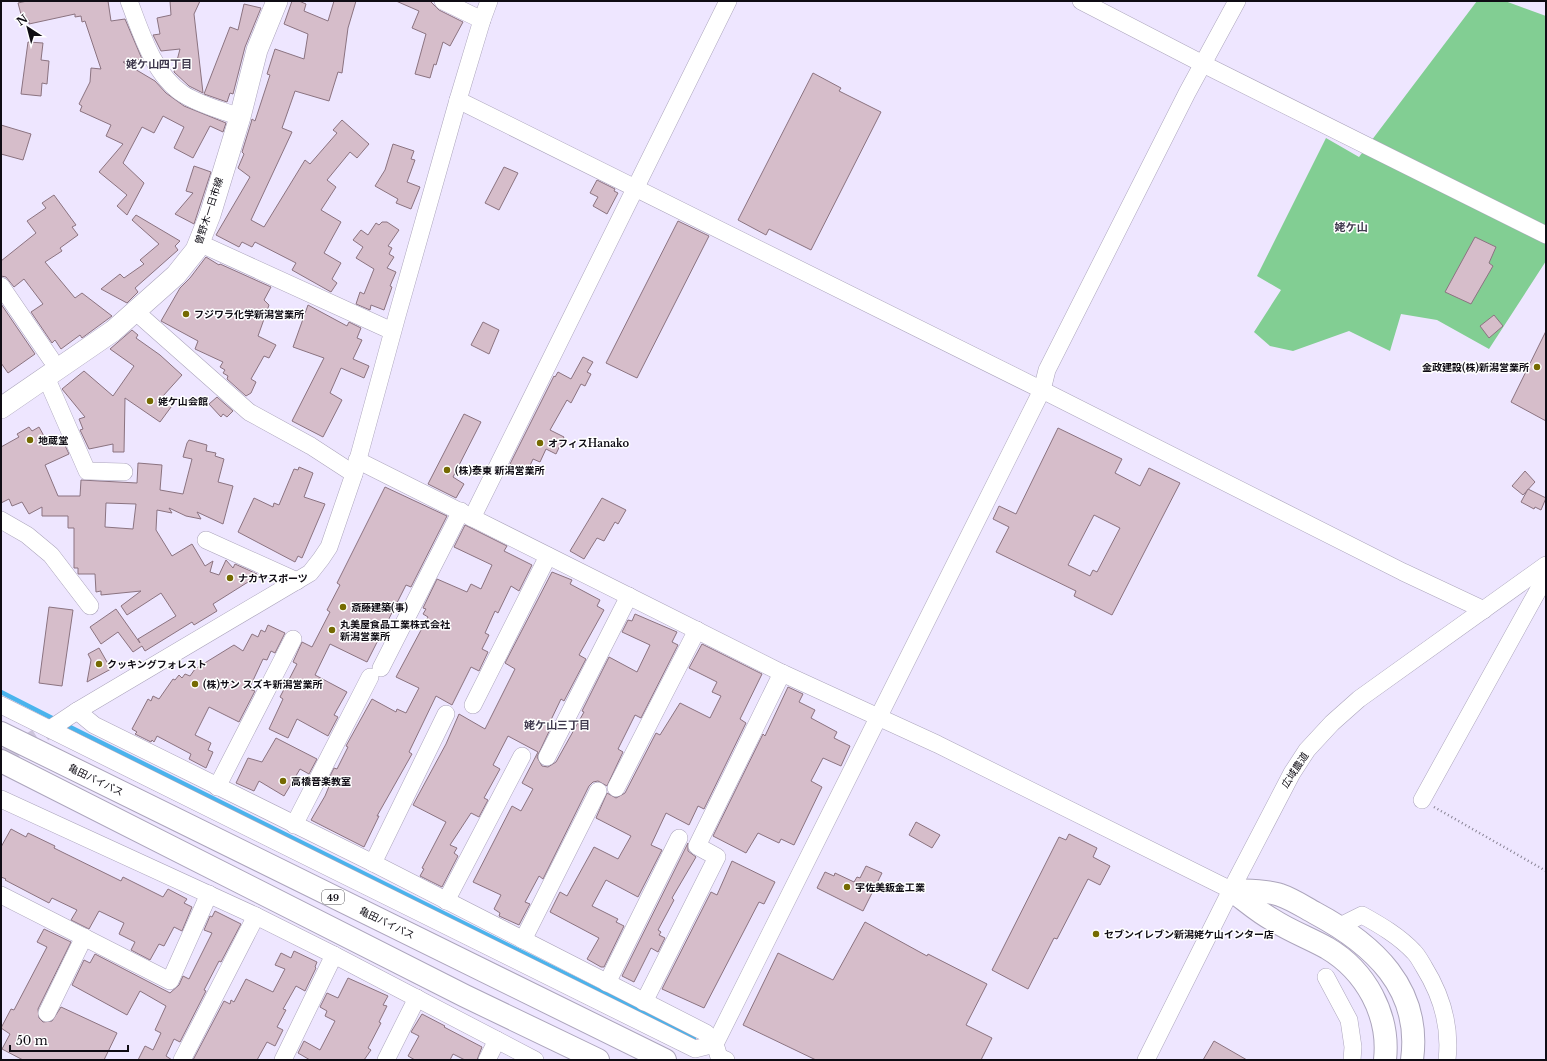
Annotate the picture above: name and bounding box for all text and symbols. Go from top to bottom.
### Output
north arrow [8,8,48,48]
text: N [14,11,31,29]
district label: 姥ケ山四丁目 [126,57,192,71]
street label: 曽野木一日市線 [192,176,226,246]
district label: 姥ケ山 [1335,220,1368,234]
place label: フジワラ化学新潟営業所 [194,308,304,321]
marker: フジワラ化学新潟営業所 [181,309,191,319]
place label: 金政建設(株)新潟営業所 [1422,361,1529,374]
marker: 金政建設(株)新潟営業所 [1532,362,1542,372]
place label: 姥ケ山会館 [158,395,208,408]
marker: 姥ケ山会館 [145,396,155,406]
place label: 地蔵堂 [38,434,68,447]
marker: 地蔵堂 [25,435,35,445]
place label: オフィスHanako [548,437,629,450]
marker: オフィスHanako [535,438,545,448]
place label: (株)泰東 新潟営業所 [455,464,545,477]
marker: (株)泰東 新潟営業所 [442,465,452,475]
place label: ナカヤスポーツ [238,572,308,585]
marker: ナカヤスポーツ [225,573,235,583]
place label: 斎藤建築(事) [351,601,408,614]
marker: 斎藤建築(事) [338,602,348,612]
place label: 丸美屋食品工業株式会社 新潟営業所 [340,618,451,643]
marker: 丸美屋食品工業株式会社 新潟営業所 [327,625,337,635]
place label: クッキングフォレスト [107,658,207,671]
marker: クッキングフォレスト [94,659,104,669]
place label: (株)サン スズキ新潟営業所 [203,678,323,691]
marker: (株)サン スズキ新潟営業所 [190,679,200,689]
district label: 姥ケ山三丁目 [524,718,590,732]
street label: 広域農道 [1279,750,1311,790]
street label: 亀田バイパス [66,761,126,799]
place label: 高橋音楽教室 [291,775,351,788]
marker: 高橋音楽教室 [278,776,288,786]
place label: 宇佐美鈑金工業 [855,881,925,894]
marker: 宇佐美鈑金工業 [842,882,852,892]
road number: 49 [322,890,344,904]
street label: 亀田バイパス [357,904,417,942]
place label: セブンイレブン新潟姥ケ山インター店 [1104,928,1274,941]
marker: セブンイレブン新潟姥ケ山インター店 [1091,929,1101,939]
scale bar [10,1027,128,1053]
text: 50 m [16,1033,48,1048]

